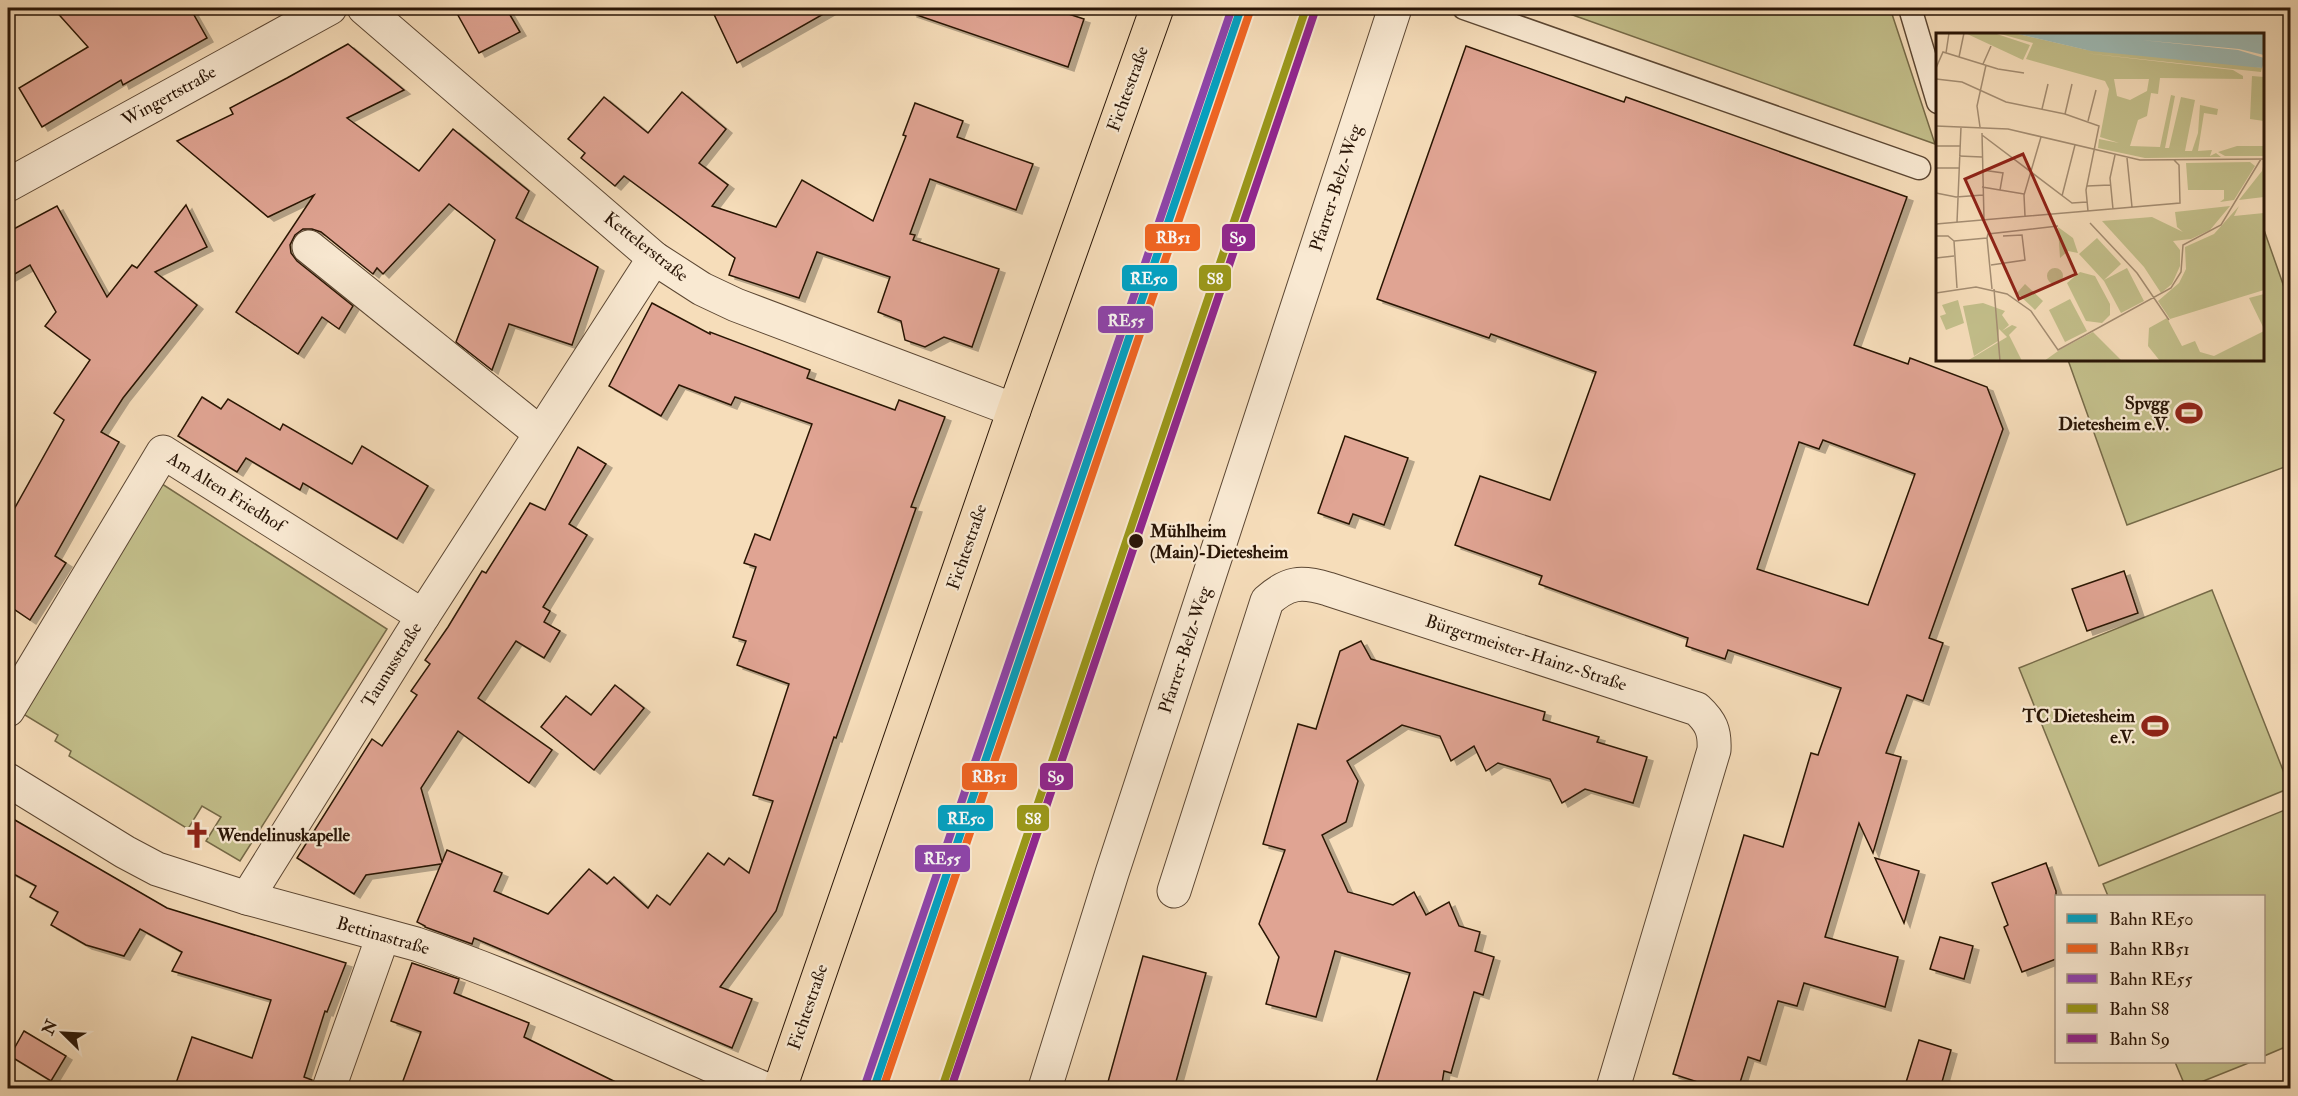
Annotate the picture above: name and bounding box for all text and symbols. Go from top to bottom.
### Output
inset map [1936,33,2265,362]
street label: Fichtestraße [1102,43,1154,135]
street label: Wingertstraße [117,60,221,132]
street label: Pfarrer-Belz-Weg [1305,120,1368,254]
street label: Kettelerstraße [599,207,693,287]
line badge: RB51 [1144,223,1201,252]
line badge: S9 [1221,223,1256,252]
text: RB51 [1156,228,1191,248]
text: S9 [1229,228,1247,248]
line badge: RE50 [1121,264,1178,292]
line badge: S8 [1198,264,1232,292]
text: RE50 [1130,269,1168,289]
text: S8 [1207,269,1224,289]
line badge: RE55 [1097,305,1154,334]
text: RE55 [1107,311,1145,331]
place label: Spvgg Dietesheim e.V. [2058,392,2170,436]
sports icon: Spvgg Dietesheim e.V. [2174,398,2204,428]
street label: Am Alten Friedhof [162,446,292,539]
street label: Fichtestraße [942,501,993,593]
place label: Mühlheim (Main)-Dietesheim [1149,520,1289,564]
marker: Mühlheim (Main)-Dietesheim [1127,532,1145,550]
street label: Pfarrer-Belz-Weg [1154,582,1217,716]
street label: Bürgermeister-Hainz-Straße [1422,610,1630,697]
street label: Taunusstraße [357,618,427,712]
place label: TC Dietesheim e.V. [2022,705,2136,749]
sports icon: TC Dietesheim e.V. [2140,711,2170,741]
line badge: RB51 [961,762,1018,791]
line badge: S9 [1039,762,1074,791]
text: RB51 [972,767,1007,787]
text: S9 [1047,767,1065,787]
line badge: RE50 [937,804,994,832]
line badge: S8 [1016,804,1050,832]
text: RE50 [947,809,985,829]
text: S8 [1025,809,1042,829]
church icon: Wendelinuskapelle [182,820,212,850]
place label: Wendelinuskapelle [216,824,351,847]
line badge: RE55 [914,844,971,873]
text: RE55 [923,849,961,869]
legend [2055,895,2265,1063]
text: Bahn RE50 [2109,908,2194,931]
street label: Bettinastraße [334,912,433,960]
text: Bahn RB51 [2109,938,2190,961]
street label: Fichtestraße [783,961,834,1053]
text: Bahn RE55 [2109,968,2192,991]
text: Bahn S8 [2109,998,2169,1021]
north arrow [33,1003,93,1063]
text: N [38,1016,63,1039]
text: Bahn S9 [2109,1028,2170,1051]

